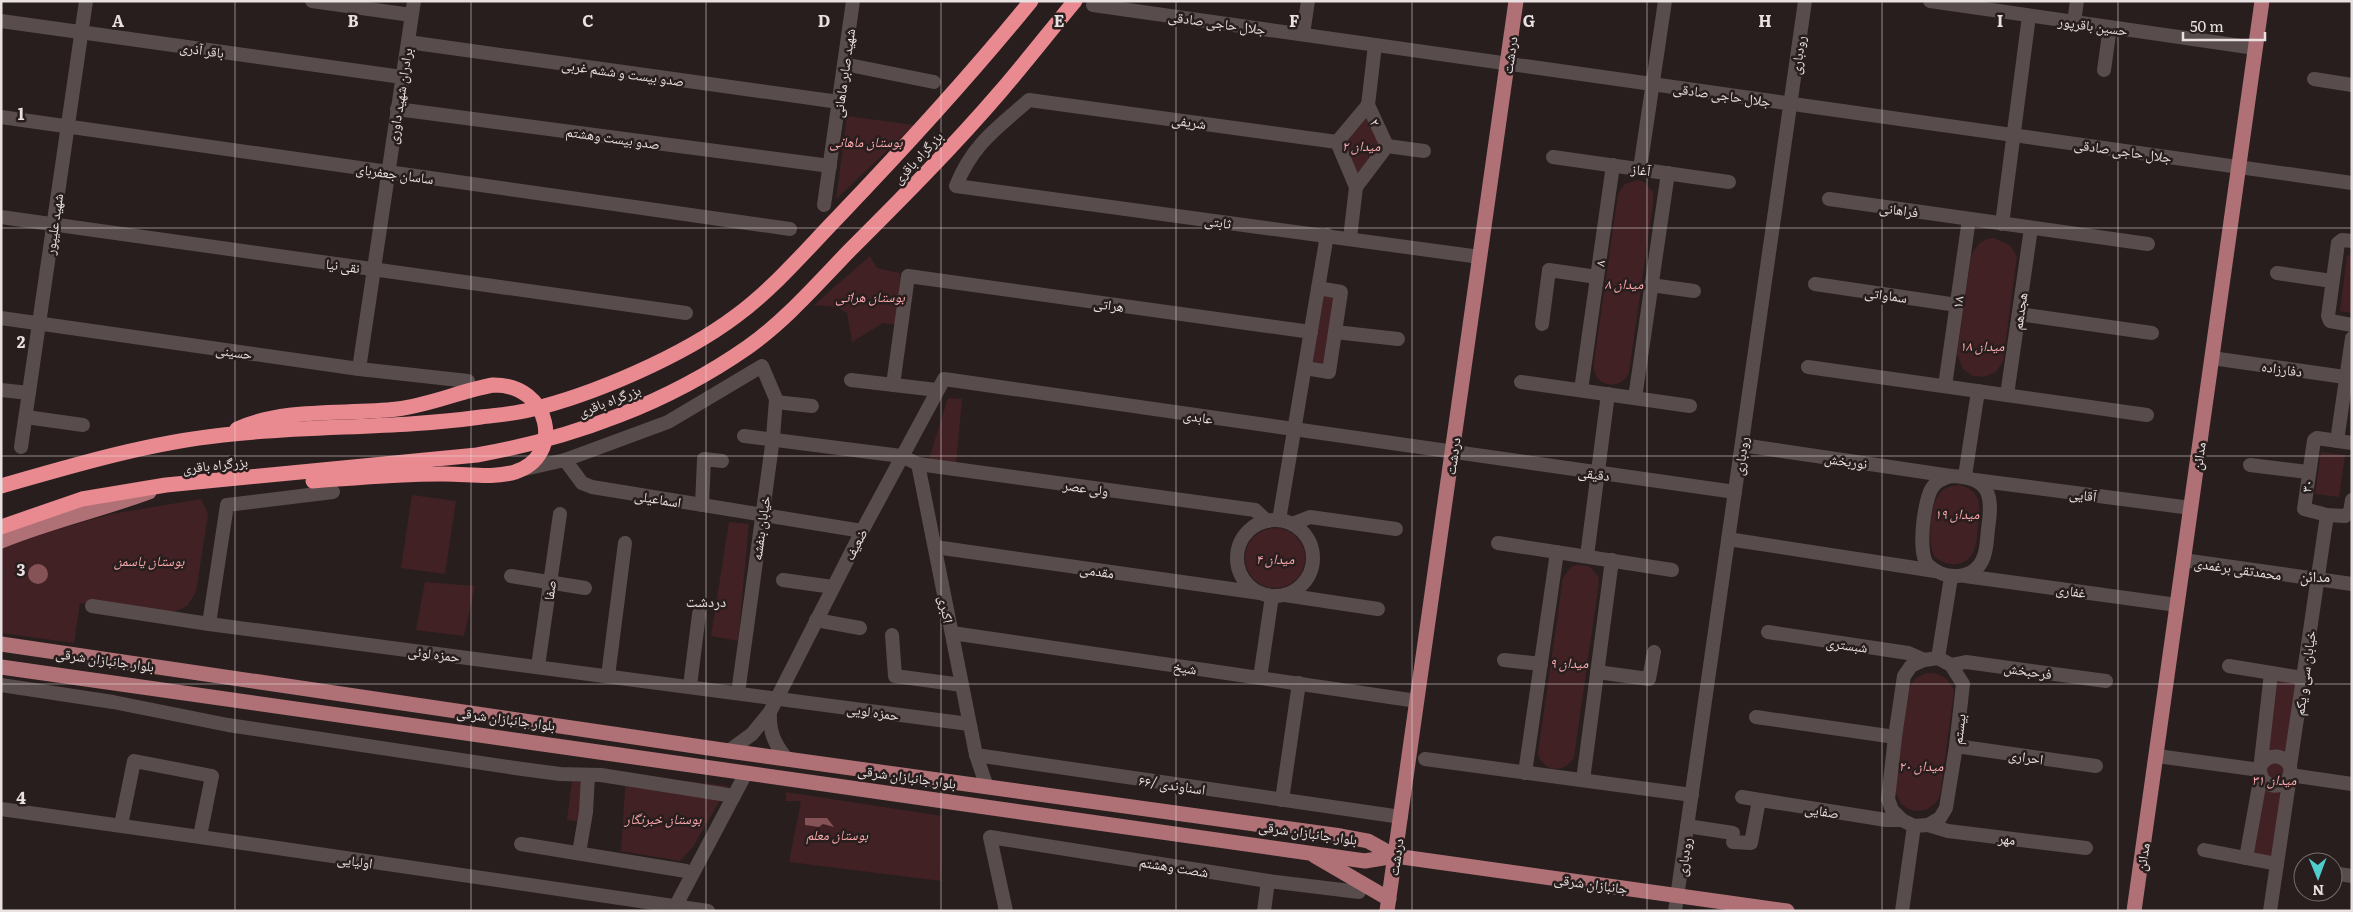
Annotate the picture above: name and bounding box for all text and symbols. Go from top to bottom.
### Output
street label: جلال حاجی صادقی [1167,5,1267,39]
text: A [112,8,124,32]
text: B [347,8,359,32]
text: C [582,8,594,32]
text: D [818,8,830,32]
text: E [1054,8,1065,32]
text: F [1289,8,1299,32]
text: G [1523,8,1535,32]
text: H [1758,8,1772,32]
text: I [1997,8,2003,32]
street label: حسین باقرپور [2056,10,2129,40]
scale bar [2183,10,2266,42]
text: 50 m [2190,14,2224,37]
street label: شهید صابر ماهانی [827,27,859,119]
street label: رودباری [1784,34,1810,76]
street label: دردشت [1496,35,1522,75]
street label: باقر آذری [178,36,226,62]
street label: برادران شهید داوری [382,46,416,146]
street label: صدو بیست و ششم غربی [560,53,686,91]
street label: جلال حاجی صادقی [1672,77,1772,111]
text: 1 [18,101,25,125]
street label: شریفی [1170,109,1208,133]
street label: ۲ [1366,115,1386,129]
street label: صدو بیست وهشتم [565,121,661,154]
street label: بزرگراه باقری [887,126,947,188]
park label: بوستان ماهانی [829,131,903,151]
street label: جلال حاجی صادقی [2073,133,2173,167]
park label: میدان ۲ [1342,135,1381,155]
street label: ساسان جعفربای [355,158,435,188]
street label: آغاز [1629,158,1652,180]
street label: شهید علیپور [39,192,67,257]
street label: فراهانی [1878,196,1920,222]
street label: ثابتی [1203,209,1233,233]
street label: نقی نیا [325,253,361,277]
street label: ۸ [1589,258,1609,268]
park label: میدان ۸ [1605,273,1644,293]
street label: سماواتی [1863,281,1909,307]
park label: بوستان هراتی [835,286,905,306]
street label: هجدهم [2006,291,2033,331]
street label: هراتی [1092,292,1126,316]
street label: ۱۸ [1946,294,1968,310]
text: 2 [17,329,26,353]
park label: میدان ۱۸ [1960,335,2005,355]
street label: حسینی [214,339,254,363]
street label: دفارزاده [2260,355,2304,381]
street label: بزرگراه باقری [575,379,643,421]
street label: عابدی [1182,404,1214,428]
street label: رودباری [1727,435,1753,477]
street label: دردشت [1439,436,1465,476]
street label: مدائن [2186,441,2210,471]
street label: نوربخش [1823,447,1869,473]
street label: بزرگراه باقری [181,451,249,477]
street label: دقیقی [1577,461,1611,485]
street label: ولی عصر [1061,474,1110,500]
street label: ۳۰ [2295,478,2317,494]
street label: آقایی [2068,482,2098,506]
street label: اسماعیلی [633,484,683,512]
street label: خیابان بنفشه [746,494,774,562]
park label: میدان ۱۹ [1935,503,1980,523]
street label: ضعیف [839,525,871,563]
park label: میدان ۴ [1256,548,1295,568]
park label: بوستان یاسمن [114,550,184,570]
street label: محمدتقی برغمدی [2193,552,2283,584]
text: 3 [17,557,26,581]
street label: مقدمی [1079,558,1115,582]
district label: مدائن [2300,564,2330,587]
street label: غفاری [2055,578,2087,602]
street label: صفا [538,579,560,601]
district label: دردشت [686,589,726,612]
street label: اکبری [935,594,959,624]
street label: خیابان سی و یکم [2288,629,2321,717]
street label: شبستری [1825,631,1869,657]
street label: حمزه لوئی [407,640,461,666]
street label: بلوار جانبازان شرقی [54,642,156,676]
park label: میدان ۹ [1550,652,1589,672]
street label: شیخ [1172,655,1198,680]
street label: فرحبخش [2003,657,2053,683]
street label: حمزه لویی [845,697,901,725]
street label: بلوار جانبازان شرقی [455,701,557,735]
street label: بیستم [1946,712,1971,746]
street label: احراری [2007,744,2045,768]
park label: میدان ۲۰ [1899,755,1944,775]
street label: بلوار جانبازان شرقی [856,759,958,793]
street label: اسناوندی /۶۶ [1137,769,1207,799]
park label: میدان ۳۱ [2252,769,2297,789]
text: 4 [16,785,26,809]
street label: صفایی [1803,797,1841,823]
park label: بوستان خبرنگار [624,808,702,828]
street label: بلوار جانبازان شرقی [1257,815,1359,849]
park label: بوستان معلم [806,824,868,845]
street label: مهر [1996,827,2017,849]
street label: رودباری [1670,836,1696,878]
street label: دردشت [1382,837,1408,877]
street label: مدائن [2130,842,2154,872]
street label: اولیایی [336,848,374,872]
street label: شصت وهشتم [1138,851,1210,882]
north arrow [2293,852,2343,902]
street label: جانبازان شرقی [1553,868,1629,898]
text: N [2312,881,2324,901]

